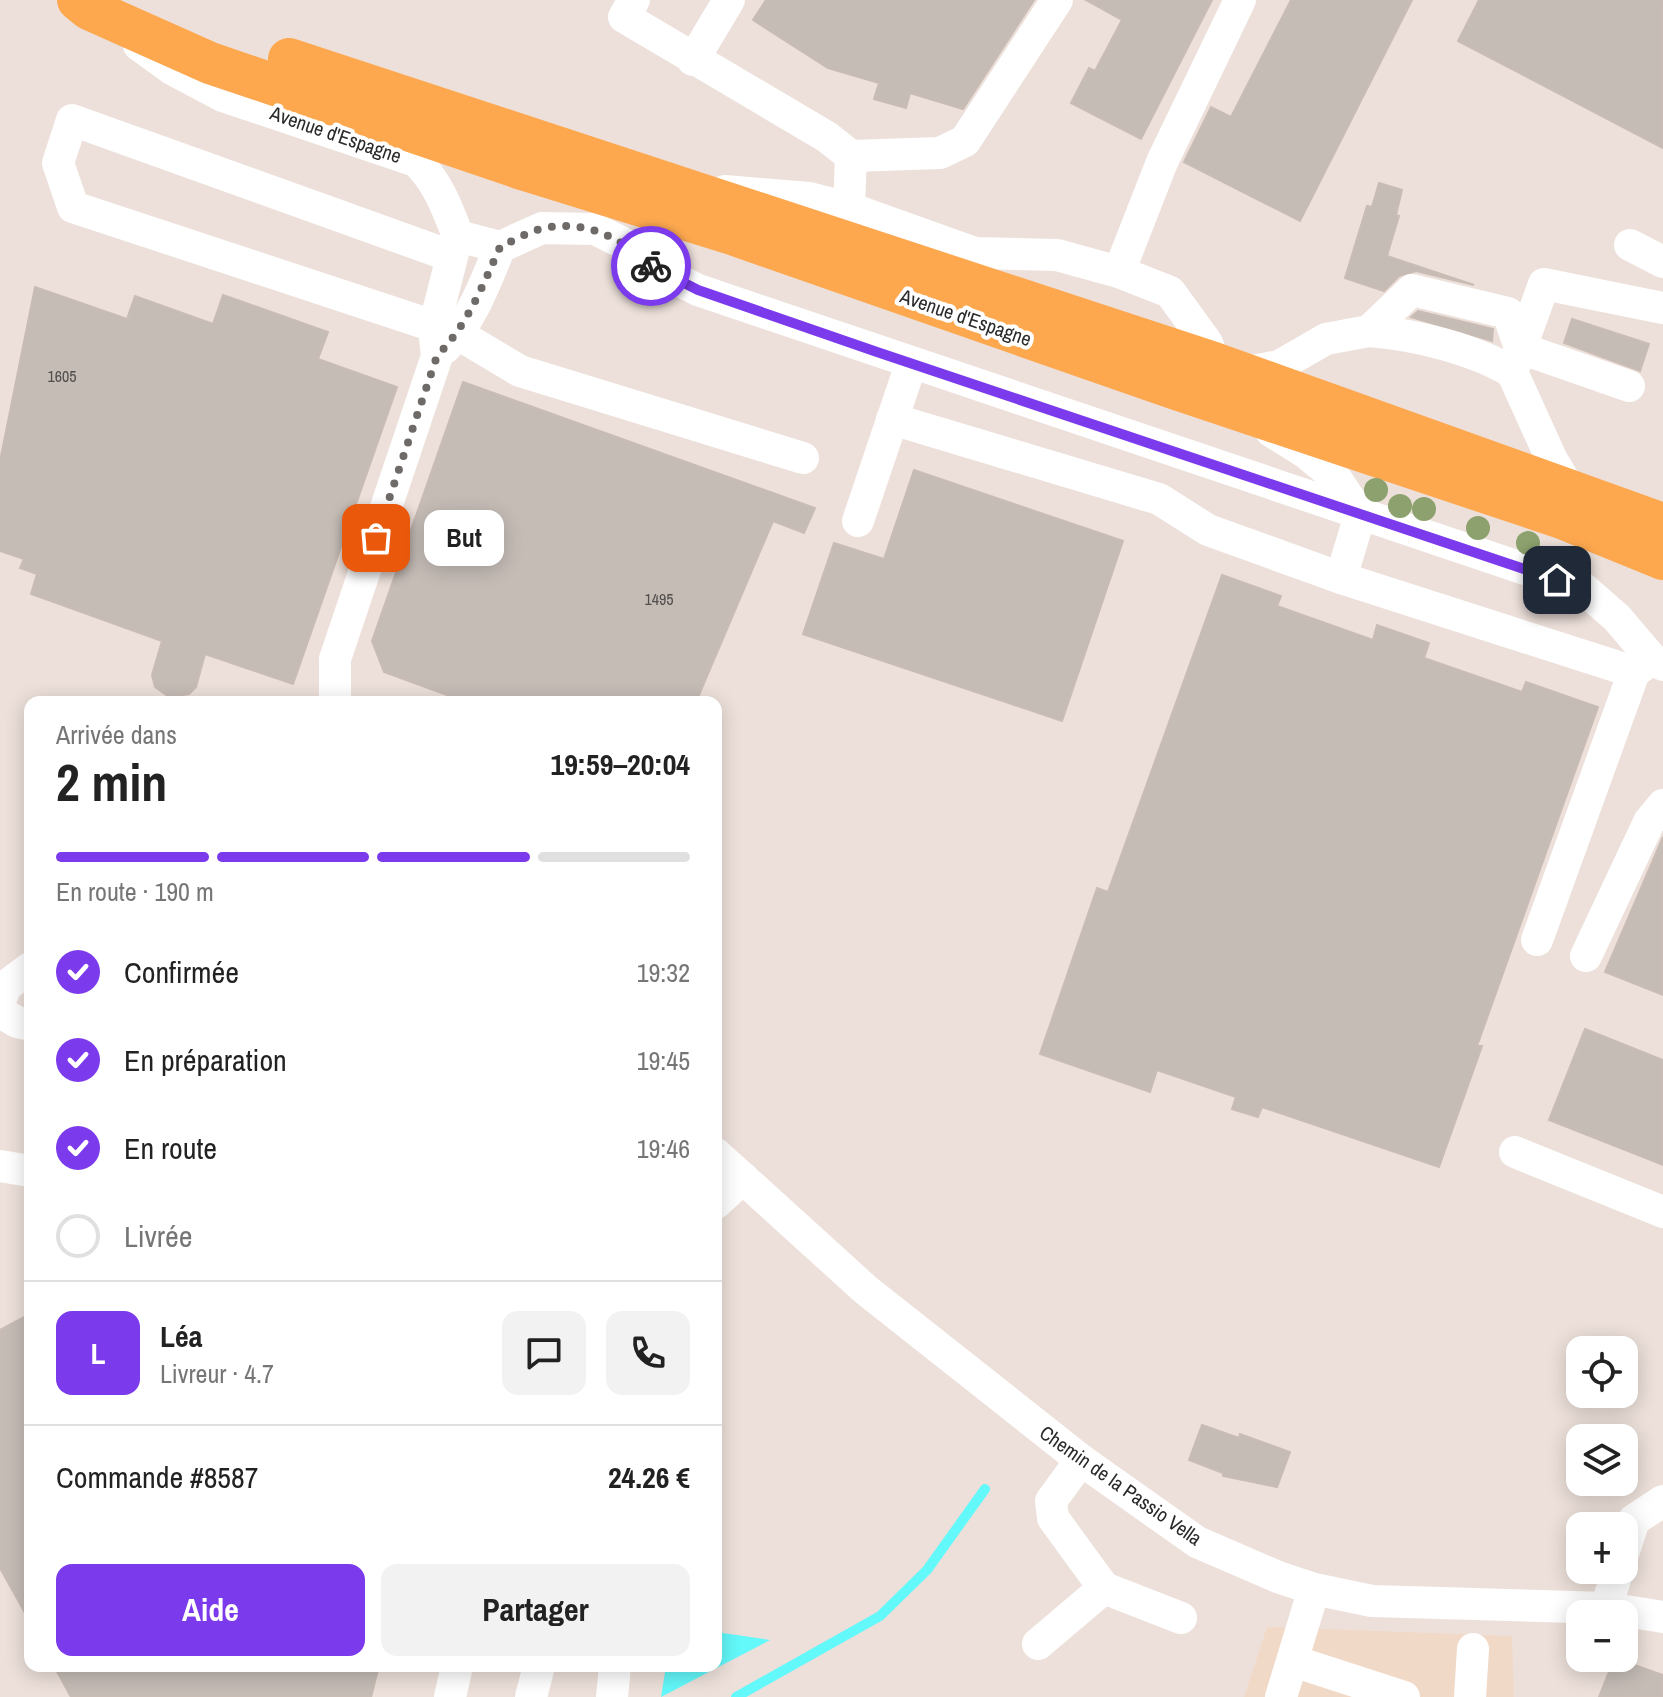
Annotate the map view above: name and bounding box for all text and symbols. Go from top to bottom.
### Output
street label: Avenue d'Espagne [266,99,405,169]
courier [611,226,691,306]
icon: bike [629,244,673,288]
street label: Avenue d'Espagne [896,282,1035,352]
house number: 1605 [47,365,77,387]
pin [342,504,410,572]
callout: But [424,510,504,566]
icon: bag [354,516,398,560]
text: But [446,520,482,555]
pin [1523,546,1591,614]
icon: home [1535,558,1579,602]
house number: 1495 [644,588,674,610]
text: Arrivée dans [56,717,177,752]
text: 19:59–20:04 [551,744,690,784]
text: 2 min [56,747,167,817]
text: En route · 190 m [56,874,214,909]
icon: check [56,950,100,994]
text: Confirmée [124,952,239,992]
text: 19:32 [637,955,690,990]
icon: check [56,1038,100,1082]
text: En préparation [124,1040,287,1080]
text: 19:45 [637,1043,690,1078]
icon: check [56,1126,100,1170]
text: En route [124,1128,217,1168]
text: 19:46 [637,1131,690,1166]
text: Livrée [124,1216,192,1256]
button: chat [502,1311,586,1395]
button: phone [606,1311,690,1395]
text: Léa [160,1316,202,1356]
text: L [90,1333,106,1373]
map controls [1566,1336,1638,1672]
button: locate [1566,1336,1638,1408]
text: Livreur · 4.7 [160,1356,274,1391]
street label: Chemin de la Passio Vella [1034,1419,1208,1551]
button: layers [1566,1424,1638,1496]
text: Commande #8587 [56,1457,258,1497]
text: 24.26 € [608,1457,690,1497]
button: + [1566,1512,1638,1584]
button: Aide [56,1564,365,1656]
button: Partager [381,1564,690,1656]
button: − [1566,1600,1638,1672]

